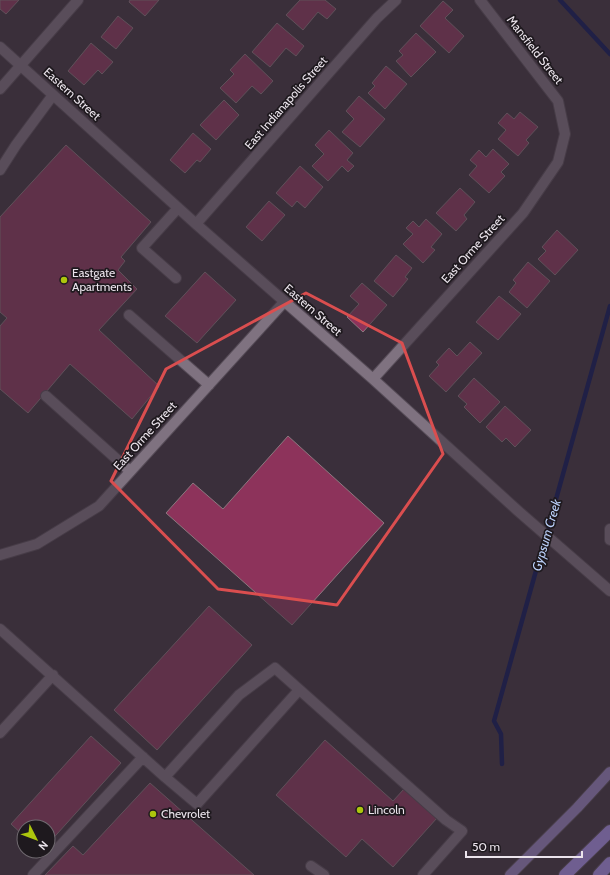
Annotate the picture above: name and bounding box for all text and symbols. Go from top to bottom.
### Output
street label: Mansfield Street [504,12,567,87]
street label: East Indianapolis Street [241,53,330,152]
street label: Eastern Street [41,64,104,123]
street label: East Orme Street [438,211,507,286]
place label: Eastgate Apartments [72,265,132,294]
marker: Eastgate Apartments [59,275,69,285]
street label: Eastern Street [281,280,345,339]
street label: East Orme Street [110,398,179,473]
water label: Gypsum Creek [528,497,564,573]
place label: Lincoln [368,802,405,817]
marker: Lincoln [355,805,365,815]
place label: Chevrolet [161,806,210,821]
marker: Chevrolet [148,809,158,819]
north arrow [16,819,56,859]
scale bar [466,833,582,859]
text: N [36,838,51,853]
text: 50 m [472,839,500,854]

